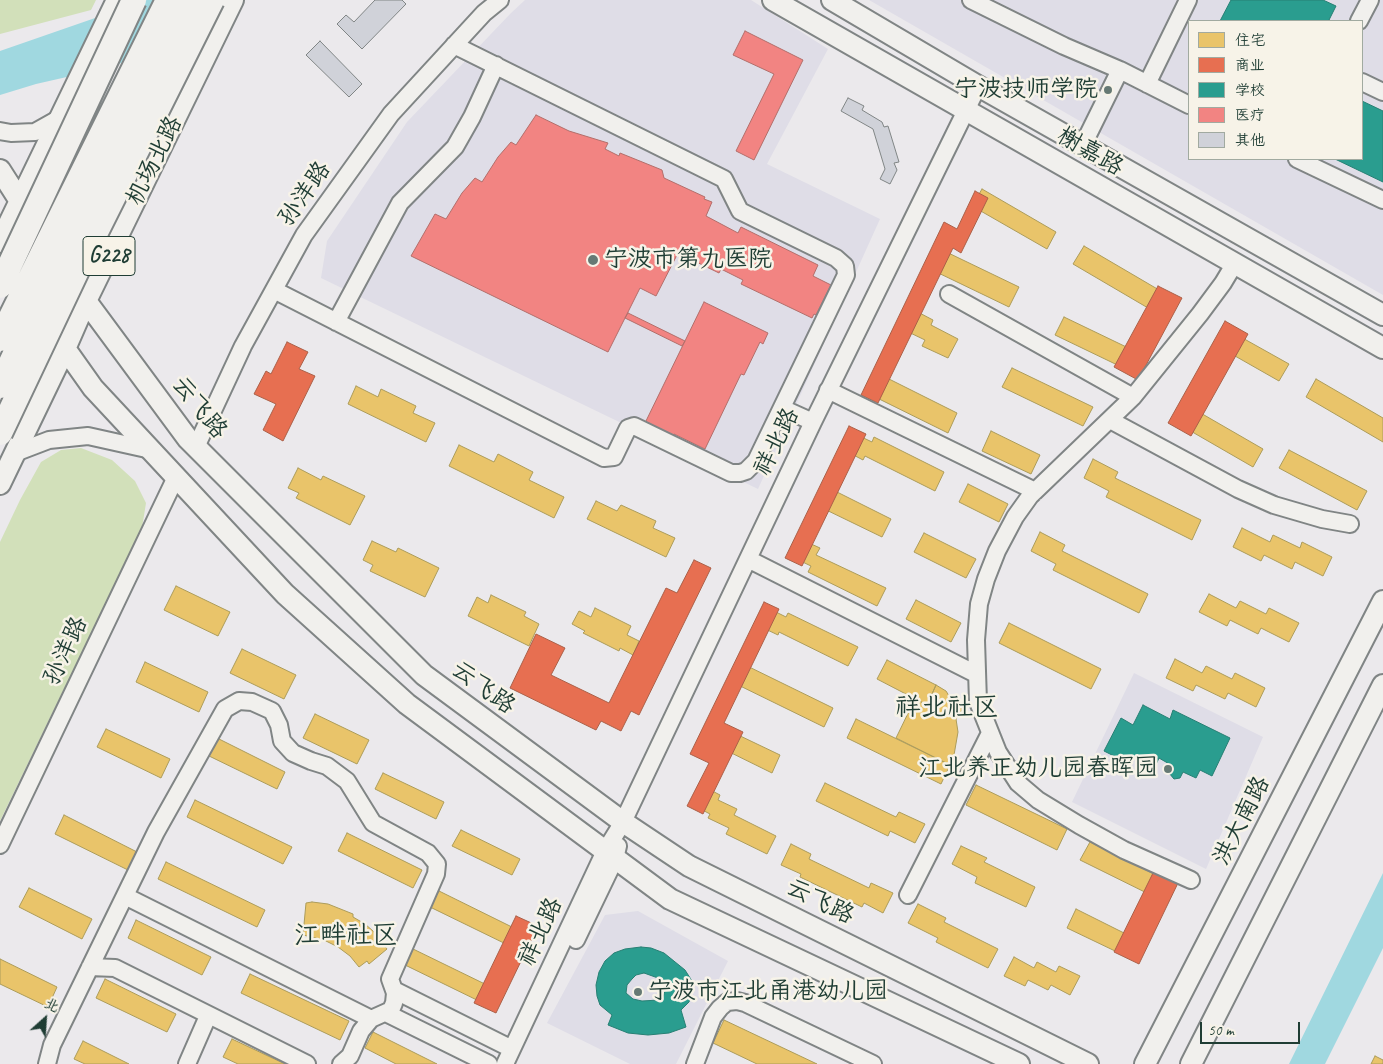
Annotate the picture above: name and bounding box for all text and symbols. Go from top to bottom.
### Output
legend [1188,20,1363,160]
text: 住宅 [1235,31,1265,50]
text: 商业 [1235,56,1265,75]
place label: 宁波技师学院 [954,76,1098,104]
text: 学校 [1235,81,1265,100]
marker: 宁波技师学院 [1102,84,1114,96]
text: 医疗 [1235,106,1265,125]
street label: 机场北路 [121,112,189,210]
street label: 榭嘉路 [1052,122,1128,182]
text: 其他 [1235,131,1265,150]
street label: 孙洋路 [273,156,337,232]
road number: G228 [83,237,135,276]
place label: 宁波市第九医院 [604,246,772,274]
marker: 宁波市第九医院 [586,253,600,267]
street label: 云飞路 [165,371,233,445]
street label: 祥北路 [748,403,806,481]
street label: 孙洋路 [38,612,94,690]
street label: 云飞路 [445,655,521,721]
district label: 祥北社区 [895,692,999,724]
place label: 江北养正幼儿园春晖园 [918,755,1158,783]
marker: 江北养正幼儿园春晖园 [1162,763,1174,775]
street label: 洪大南路 [1207,772,1277,870]
street label: 云飞路 [781,873,859,931]
street label: 祥北路 [513,893,569,971]
district label: 江畔社区 [294,920,398,952]
place label: 宁波市江北甬港幼儿园 [648,978,888,1006]
marker: 宁波市江北甬港幼儿园 [632,986,644,998]
north arrow [20,994,70,1044]
text: 北 [42,994,62,1016]
scale bar [1203,1012,1303,1044]
text: 50 m [1208,1021,1234,1040]

